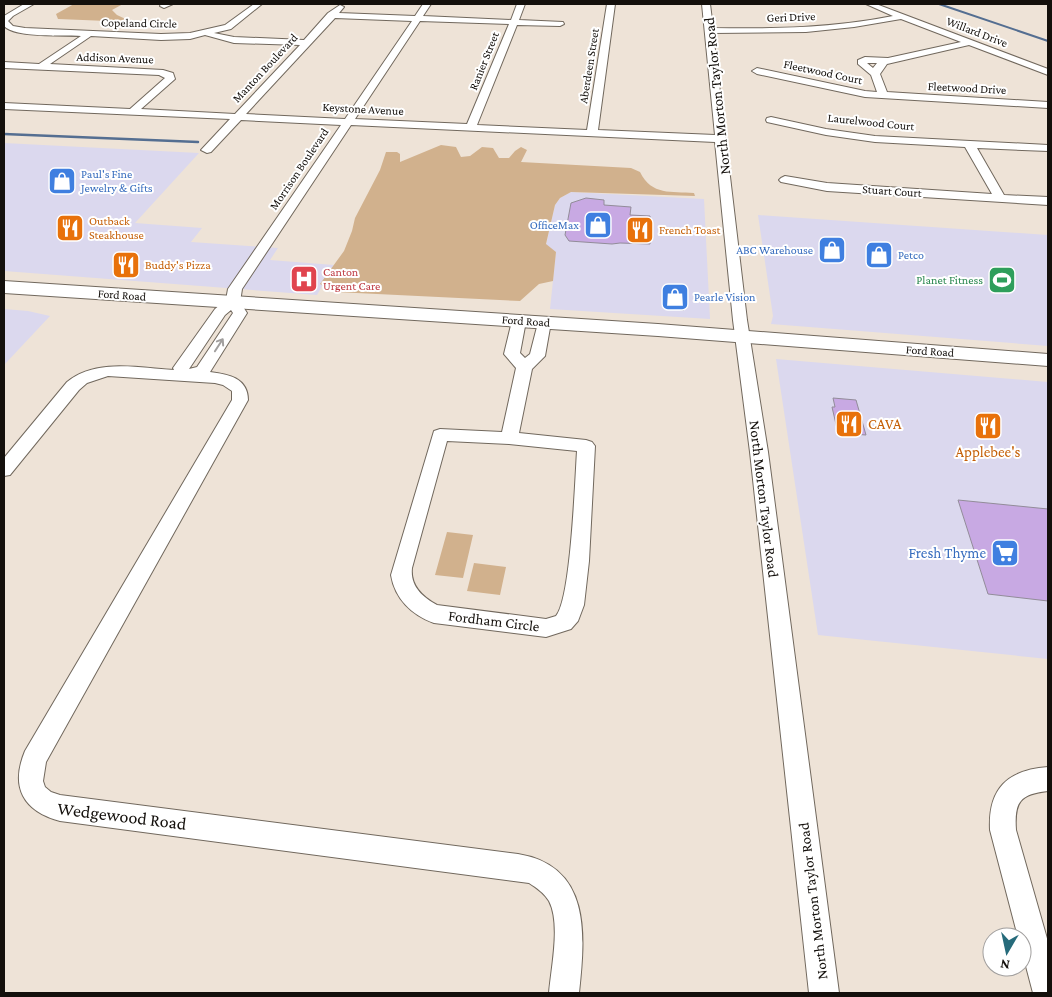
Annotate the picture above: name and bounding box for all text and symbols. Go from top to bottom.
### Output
street label: Geri Drive [766,9,816,25]
street label: Willard Drive [944,14,1010,50]
street label: Copeland Circle [101,15,177,31]
street label: North Morton Taylor Road [701,16,734,175]
street label: Aberdeen Street [576,26,602,105]
street label: Ranier Street [466,29,502,92]
street label: Manton Boulevard [229,30,301,105]
street label: Addison Avenue [76,50,154,66]
street label: Fleetwood Court [782,57,865,87]
street label: Fleetwood Drive [927,79,1007,97]
street label: Keystone Avenue [322,100,404,118]
street label: Laurelwood Court [827,110,916,134]
street label: Morrison Boulevard [266,125,332,213]
shop icon: Paul's Fine Jewelry & Gifts [47,166,77,196]
place label: Paul's Fine Jewelry & Gifts [80,167,153,195]
street label: Stuart Court [862,182,923,200]
shop icon: OfficeMax [583,210,613,240]
restaurant icon: Outback Steakhouse [55,213,85,243]
place label: Outback Steakhouse [89,214,144,242]
restaurant icon: French Toast [625,215,655,245]
place label: OfficeMax [530,218,579,232]
place label: French Toast [659,223,721,237]
shop icon: ABC Warehouse [817,235,847,265]
shop icon: Petco [864,240,894,270]
place label: ABC Warehouse [736,243,813,257]
place label: Petco [898,248,924,262]
restaurant icon: Buddy's Pizza [111,250,141,280]
place label: Buddy's Pizza [145,258,211,272]
hospital icon: Canton Urgent Care [289,264,319,294]
place label: Canton Urgent Care [323,265,380,293]
sports icon: Planet Fitness [987,265,1017,295]
place label: Planet Fitness [916,273,983,287]
shop icon: Pearle Vision [660,282,690,312]
street label: Ford Road [97,286,147,304]
place label: Pearle Vision [694,290,756,304]
street label: Ford Road [501,312,551,330]
one-way arrow [214,338,225,352]
street label: Ford Road [905,342,955,360]
restaurant icon: CAVA [834,409,864,439]
restaurant icon: Applebee's [973,411,1003,441]
place label: CAVA [868,416,902,432]
street label: North Morton Taylor Road [745,420,782,579]
place label: Applebee's [956,444,1021,461]
supermarket icon: Fresh Thyme [990,538,1020,568]
place label: Fresh Thyme [909,545,986,562]
street label: Fordham Circle [447,607,541,635]
street label: Wedgewood Road [56,798,188,834]
street label: North Morton Taylor Road [795,821,832,980]
north arrow [982,927,1032,977]
text: N [999,956,1011,973]

